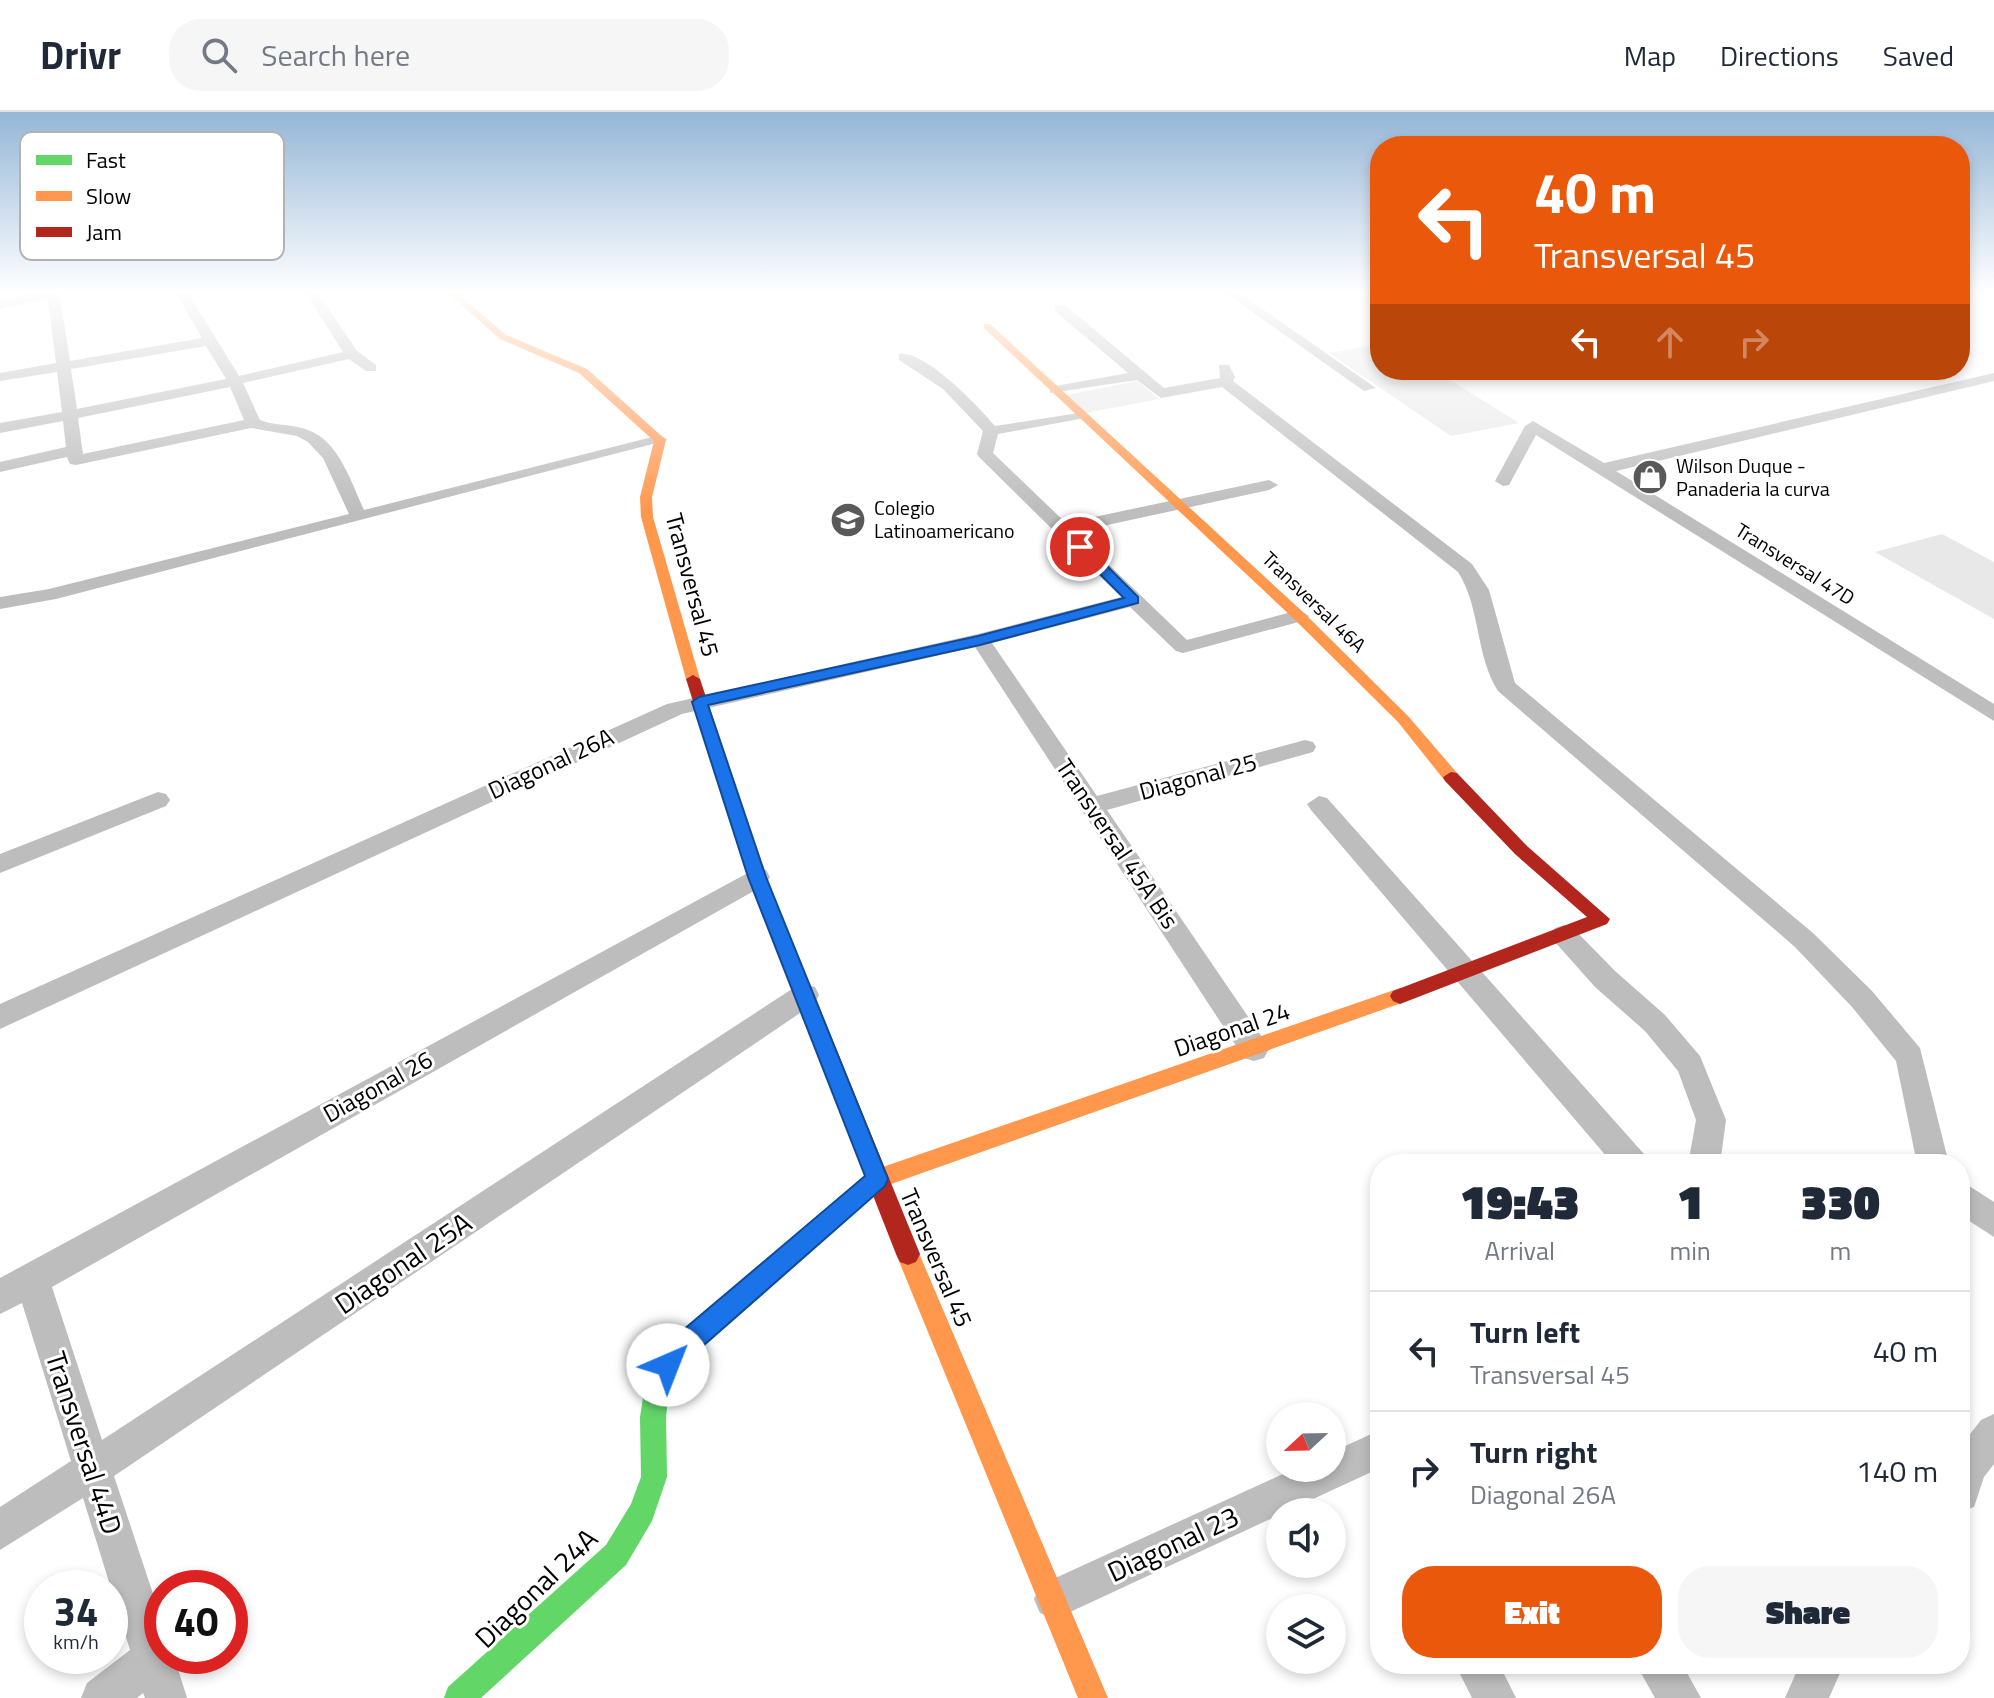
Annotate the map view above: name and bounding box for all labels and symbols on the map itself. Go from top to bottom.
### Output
legend [20,132,284,260]
text: Fast [86,143,126,177]
text: Slow [86,179,132,213]
text: Jam [86,215,122,249]
place label: Wilson Duque - Panaderia la curva [1676,450,1830,504]
shop icon: Wilson Duque - Panaderia la curva [1631,458,1669,496]
place label: Colegio Latinoamericano [874,492,1014,546]
school or university icon: Colegio Latinoamericano [829,501,867,539]
street label: Transversal 45 [657,509,729,661]
pin [1046,513,1114,581]
street label: Transversal 47D [1729,514,1861,613]
street label: Transversal 46A [1255,544,1374,660]
street label: Diagonal 26A [482,718,619,808]
street label: Diagonal 25 [1135,743,1261,809]
street label: Transversal 45A Bis [1047,751,1188,936]
street label: Diagonal 24 [1169,992,1294,1066]
street label: Diagonal 26 [316,1041,439,1131]
street label: Transversal 45 [892,1183,982,1332]
street label: Diagonal 25A [326,1201,480,1324]
position arrow [626,1323,710,1407]
street label: Transversal 44D [35,1346,134,1540]
north arrow [1266,1402,1346,1482]
street label: Diagonal 23 [1100,1494,1246,1593]
street label: Diagonal 24A [464,1517,607,1658]
speed limit sign: 40 [144,1570,248,1674]

